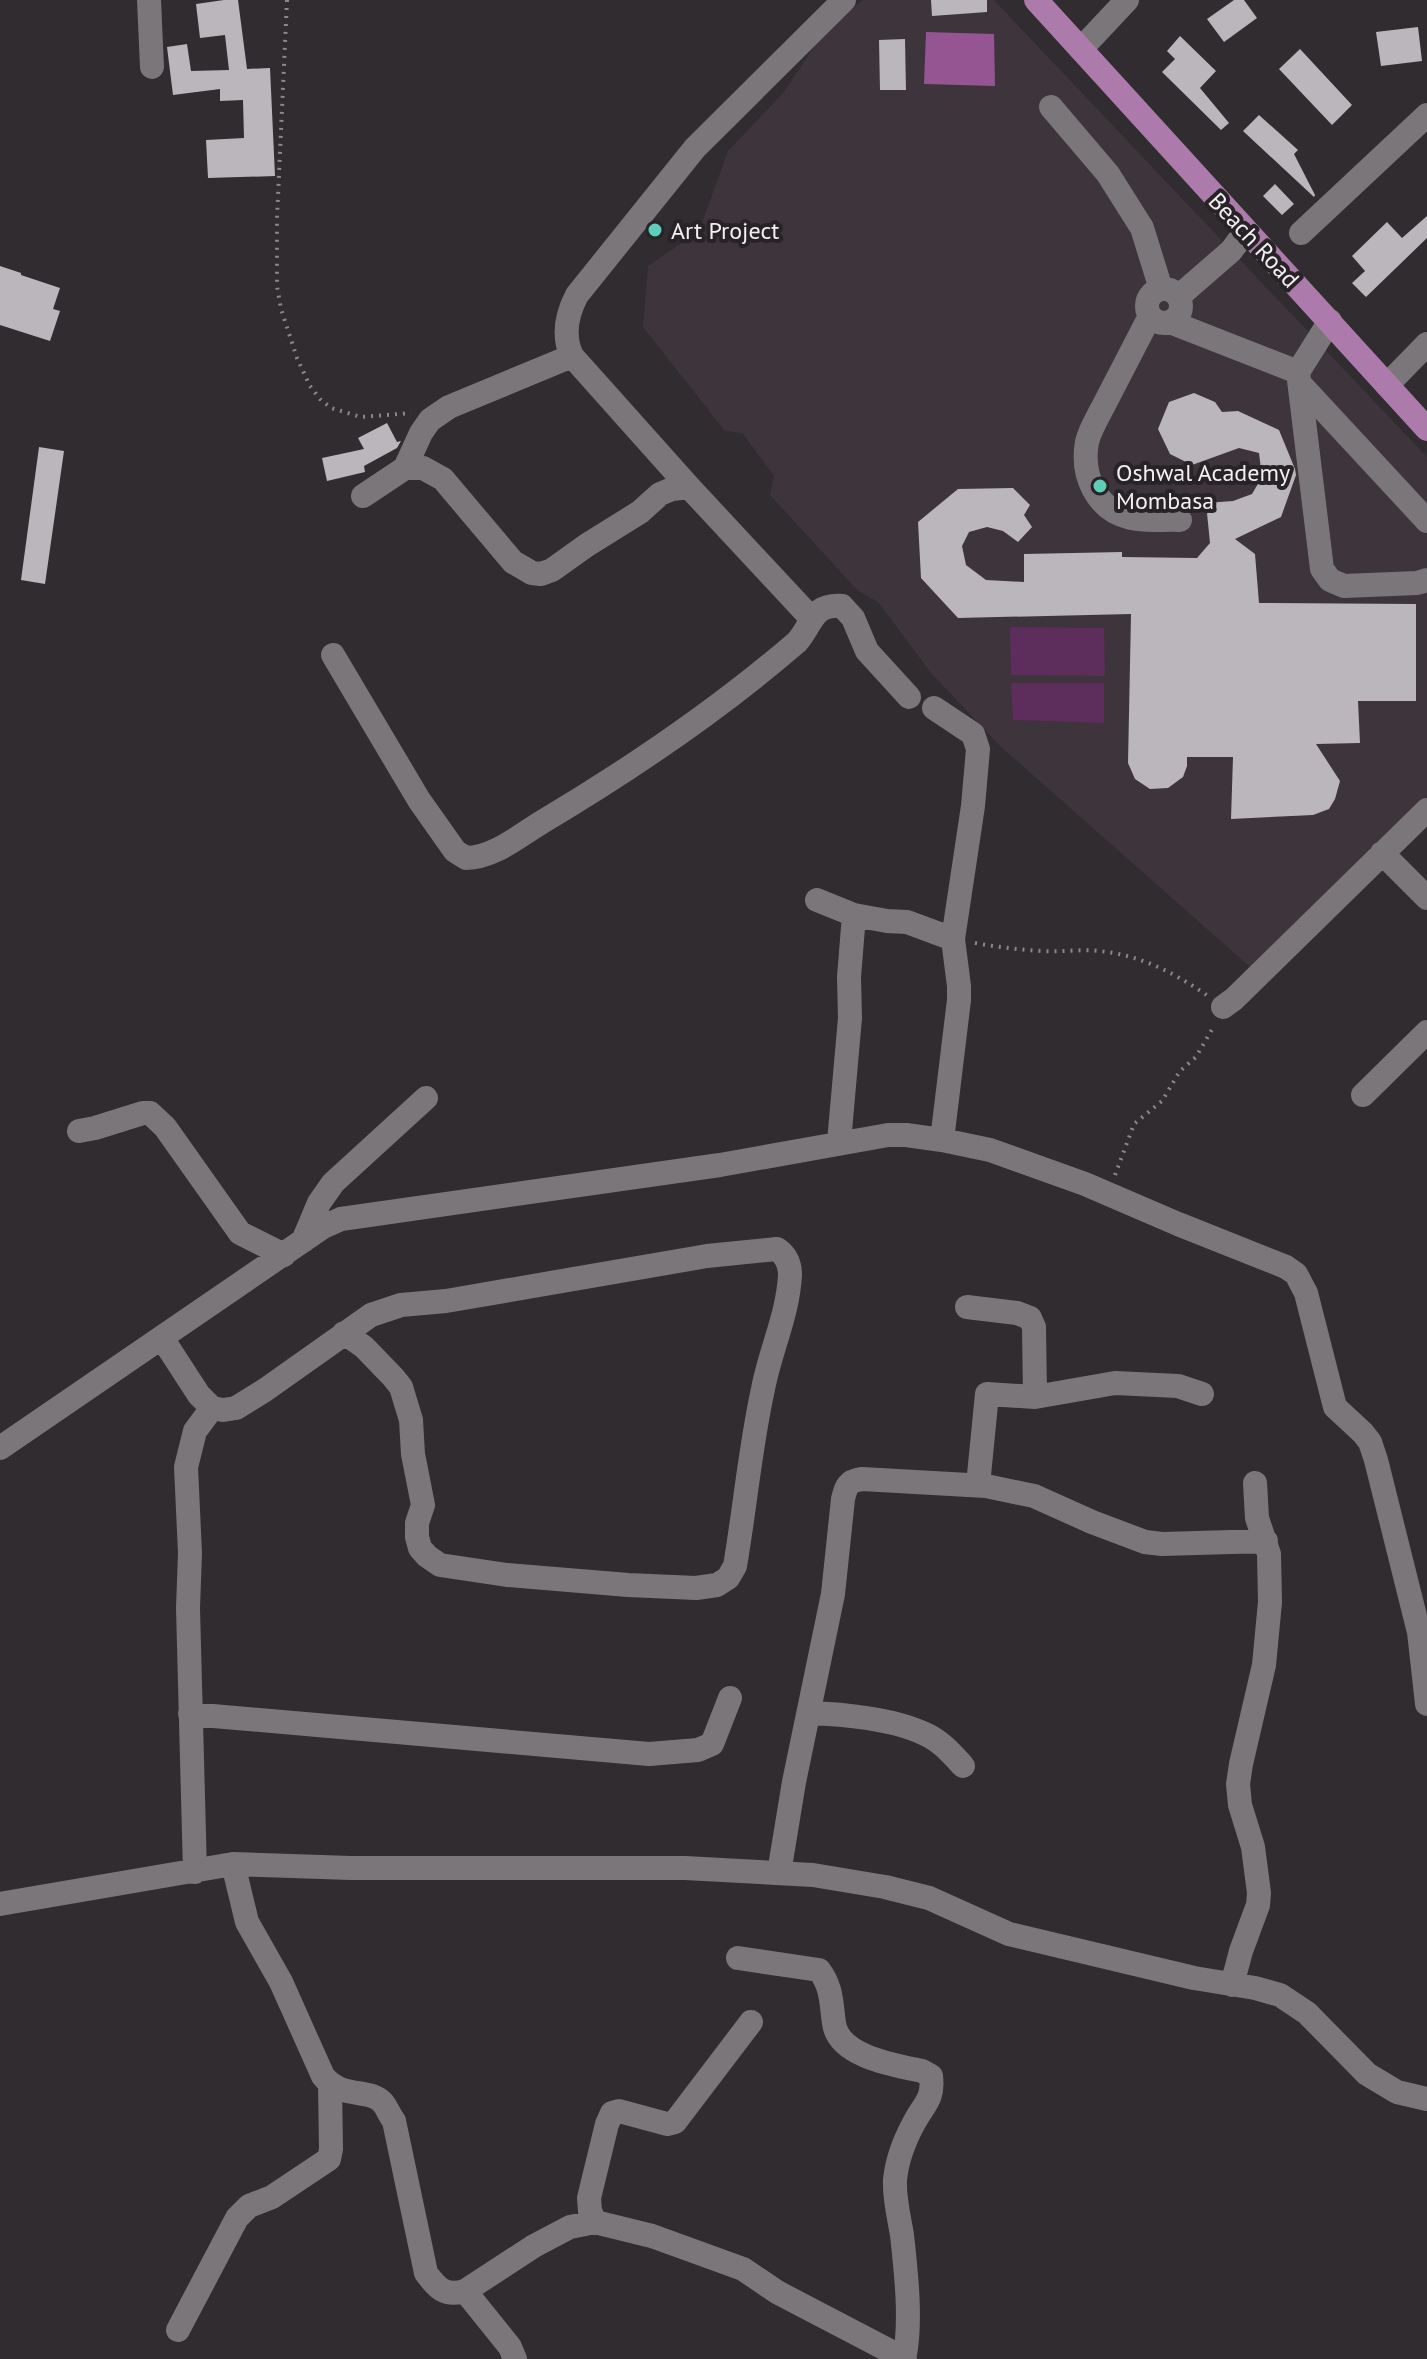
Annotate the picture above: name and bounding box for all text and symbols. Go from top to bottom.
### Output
street label: Beach Road [1202,186,1306,294]
place label: Art Project [671,215,779,246]
marker: Art Project [646,221,664,239]
place label: Oshwal Academy Mombasa [1116,457,1290,516]
marker: Oshwal Academy Mombasa [1091,477,1109,495]

